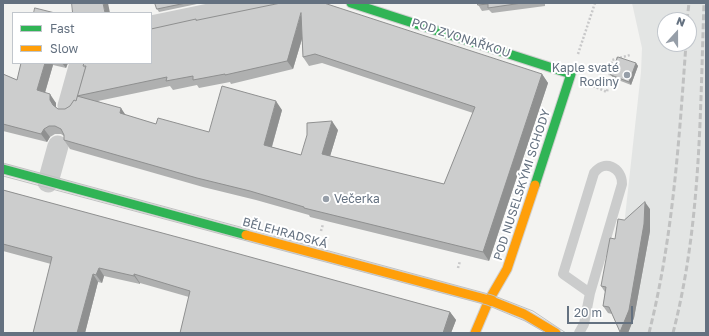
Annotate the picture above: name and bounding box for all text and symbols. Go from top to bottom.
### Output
legend [12,12,152,64]
north arrow [657,12,697,52]
text: N [675,14,687,29]
street label: POD ZVONAŘKOU [410,15,512,61]
text: Fast [50,21,75,36]
text: Slow [50,41,78,56]
place label: Kaple svaté Rodiny [552,61,619,89]
marker: Kaple svaté Rodiny [622,70,632,80]
street label: POD NUSELSKÝMI SCHODY [491,108,553,262]
place label: Večerka [334,192,380,206]
marker: Večerka [321,194,331,204]
street label: BĚLEHRADSKÁ [241,215,329,251]
scale bar [569,298,635,324]
text: 20 m [574,305,602,320]

